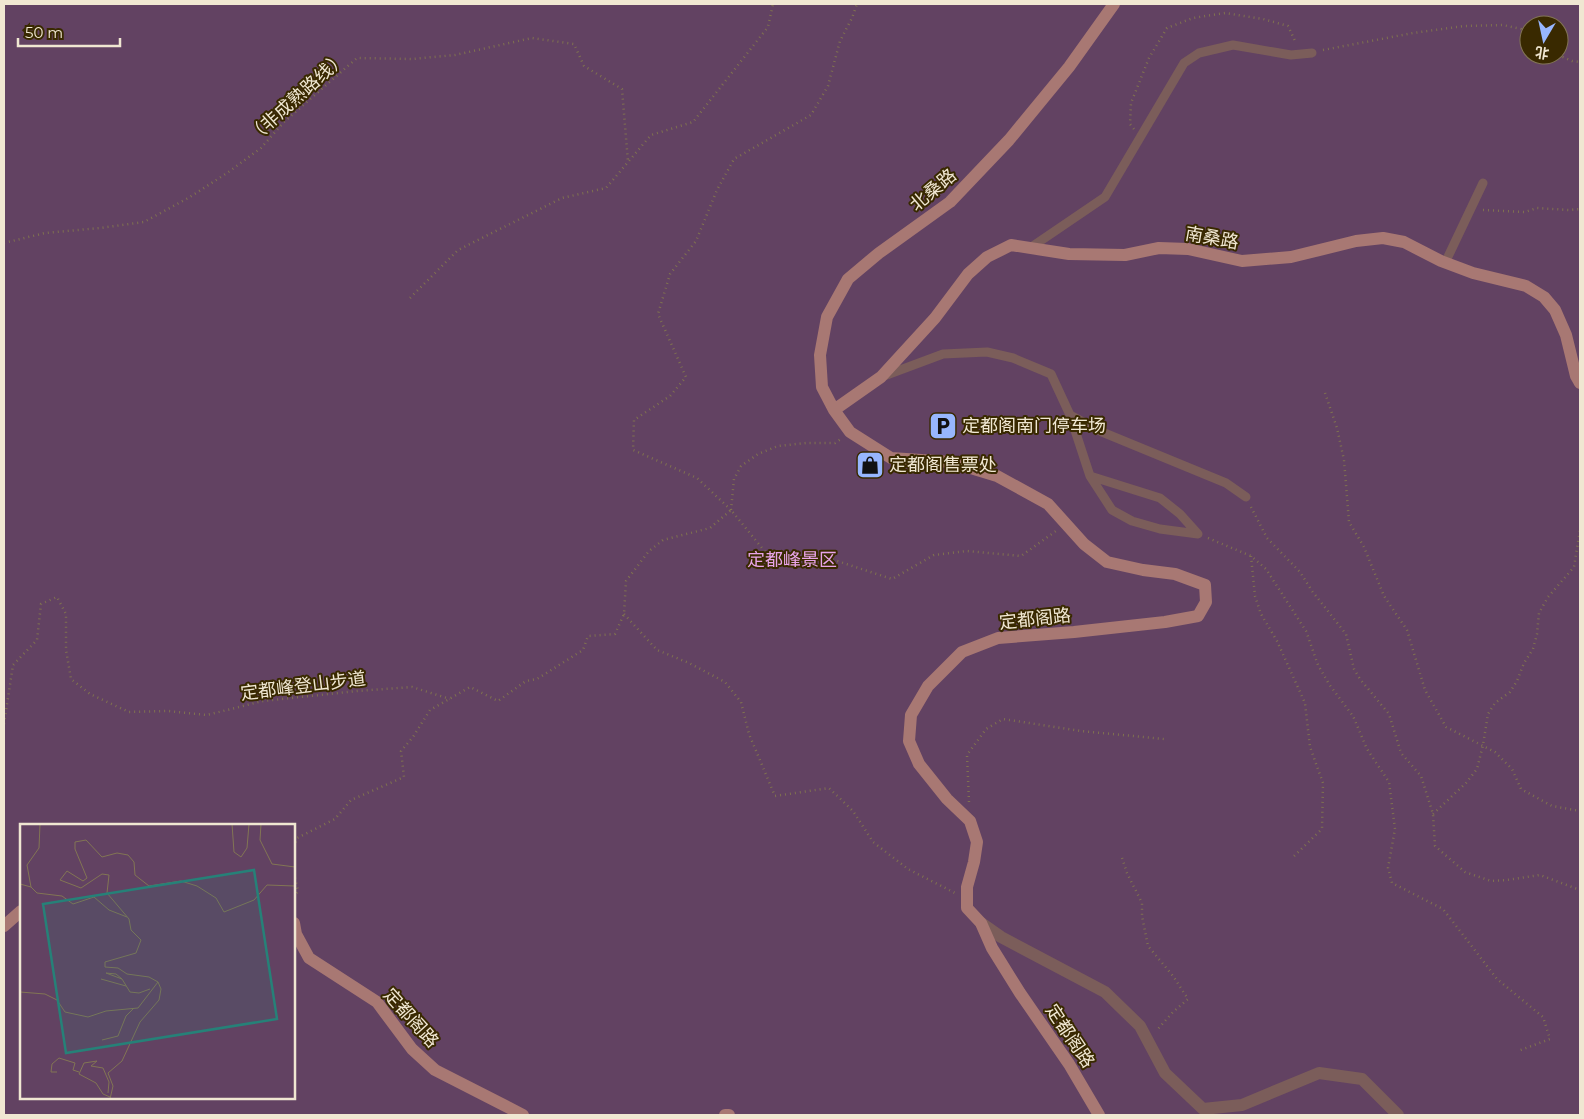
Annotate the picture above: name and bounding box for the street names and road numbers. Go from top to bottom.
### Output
street label: （非成熟路线） [243,47,351,147]
street label: 北桑路 [905,164,961,216]
street label: 南桑路 [1184,222,1240,254]
street label: 定都阁路 [998,604,1072,634]
street label: 定都峰登山步道 [239,667,367,705]
street label: 定都阁路 [379,984,443,1052]
street label: 定都阁路 [1041,1000,1099,1072]

